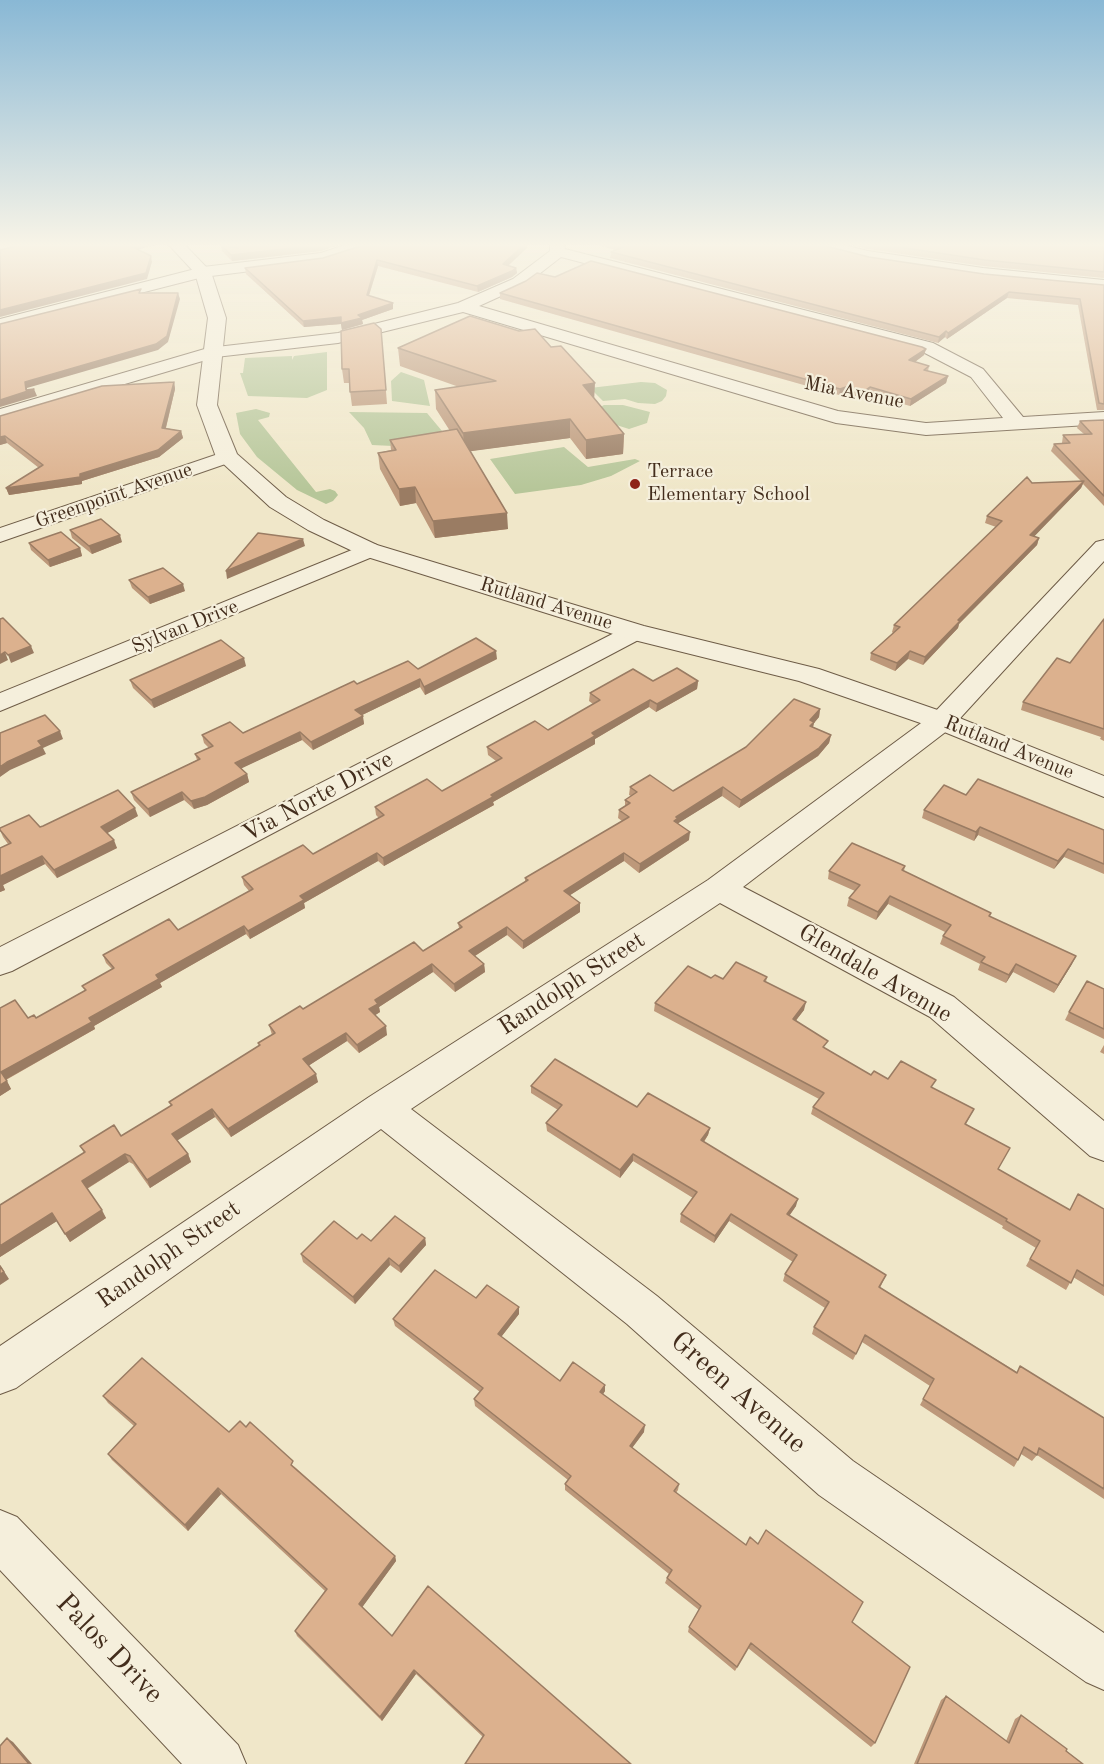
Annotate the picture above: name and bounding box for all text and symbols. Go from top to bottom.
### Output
street label: Mia Avenue [802,372,906,414]
street label: Greenpoint Avenue [32,458,196,534]
place label: Terrace Elementary School [647,460,810,507]
marker: Terrace Elementary School [628,477,642,491]
street label: Rutland Avenue [477,572,615,636]
street label: Sylvan Drive [128,595,242,659]
street label: Rutland Avenue [941,711,1077,785]
street label: Via Norte Drive [238,745,398,849]
street label: Glendale Avenue [793,918,957,1030]
street label: Randolph Street [493,926,651,1042]
street label: Randolph Street [92,1195,246,1315]
street label: Green Avenue [663,1325,813,1461]
street label: Palos Drive [48,1587,170,1711]

